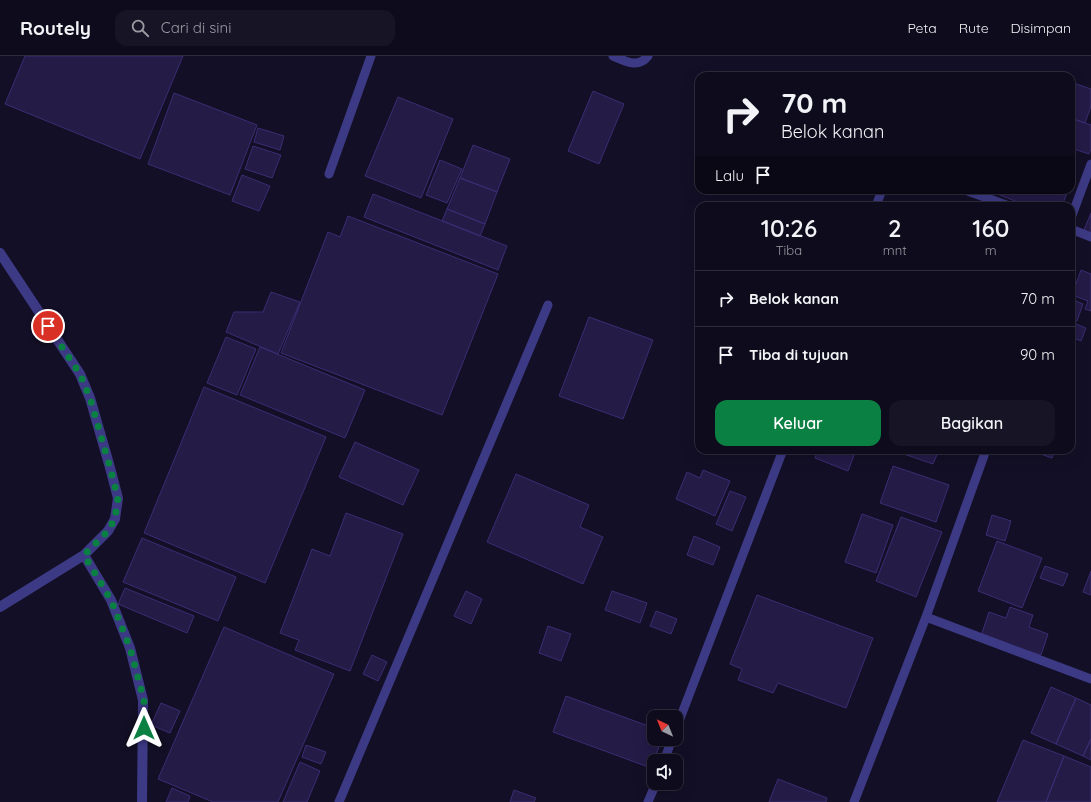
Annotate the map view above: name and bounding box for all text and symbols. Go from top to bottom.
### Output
search box [115,10,395,46]
text: Routely [20,16,91,40]
icon: search [129,17,151,39]
text: Cari di sini [161,18,231,37]
text: Peta [907,19,937,37]
text: Rute [959,19,989,37]
text: Disimpan [1011,19,1071,37]
text: 70 m [781,85,847,120]
icon: right [715,88,767,140]
text: Belok kanan [781,120,884,143]
icon: arrive [752,164,774,186]
text: Lalu [715,166,744,185]
text: 10:26 [761,213,817,243]
text: 2 [888,213,901,243]
text: 160 [972,213,1009,243]
text: Tiba [776,242,802,258]
text: mnt [883,242,907,258]
text: m [985,242,997,258]
icon: right [715,288,737,310]
text: Belok kanan [749,289,839,308]
text: 70 m [1021,289,1055,308]
pin [31,309,65,343]
icon: arrive [37,315,59,337]
icon: arrive [715,344,737,366]
text: Tiba di tujuan [749,345,848,364]
text: 90 m [1020,345,1055,364]
button: Keluar [715,400,881,446]
button: Bagikan [889,400,1055,446]
position arrow [123,707,165,749]
north arrow [647,710,683,746]
map controls [647,710,683,790]
button: sound [647,754,683,790]

